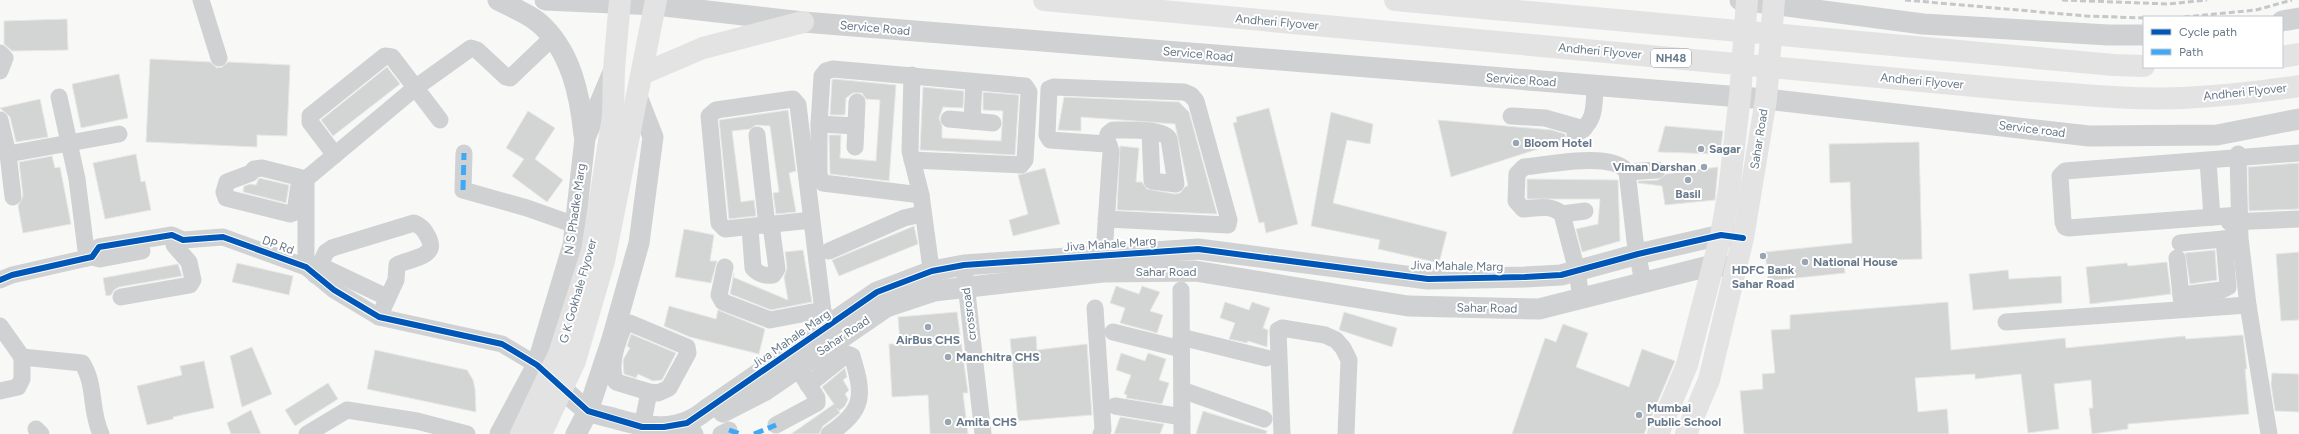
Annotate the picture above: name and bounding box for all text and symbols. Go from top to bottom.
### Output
street label: Andheri Flyover [1235,11,1319,33]
legend [2143,16,2283,68]
street label: Service Road [839,18,911,38]
text: Cycle path [2179,25,2237,39]
street label: Andheri Flyover [1558,40,1642,62]
street label: Service Road [1162,44,1234,64]
text: Path [2179,45,2203,59]
road number: NH48 [1651,49,1691,67]
street label: Andheri Flyover [1880,70,1964,92]
street label: Service Road [1485,71,1557,89]
street label: Andheri Flyover [2203,81,2287,103]
street label: Sahar Road [1747,108,1771,170]
street label: Service road [1998,118,2066,140]
place label: Bloom Hotel [1524,136,1592,150]
marker: Bloom Hotel [1511,138,1521,148]
place label: Sagar [1709,142,1741,156]
marker: Sagar [1696,144,1706,154]
place label: Viman Darshan [1613,160,1696,174]
street label: N S Phadke Marg [562,162,588,256]
marker: Viman Darshan [1699,162,1709,172]
marker: Basil [1683,175,1693,185]
place label: Basil [1675,187,1701,201]
street label: DP Rd [260,233,296,257]
street label: Jiva Mahale Marg [1063,234,1157,254]
street label: G K Gokhale Flyover [556,237,600,345]
marker: HDFC Bank Sahar Road [1758,251,1768,261]
place label: National House [1813,255,1898,269]
marker: National House [1800,257,1810,267]
street label: Jiva Mahale Marg [1411,258,1503,274]
place label: HDFC Bank Sahar Road [1732,263,1795,291]
street label: Sahar Road [1136,265,1196,279]
street label: crossroad [959,287,979,341]
street label: Sahar Road [1456,300,1518,316]
street label: Jiva Mahale Marg [749,307,833,371]
street label: Sahar Road [814,313,872,359]
marker: AirBus CHS [923,322,933,332]
place label: AirBus CHS [896,333,960,347]
place label: Manchitra CHS [956,350,1040,364]
marker: Manchitra CHS [943,352,953,362]
place label: Mumbai Public School [1647,401,1721,429]
marker: Mumbai Public School [1634,410,1644,420]
place label: Amita CHS [956,415,1017,429]
marker: Amita CHS [943,417,953,427]

